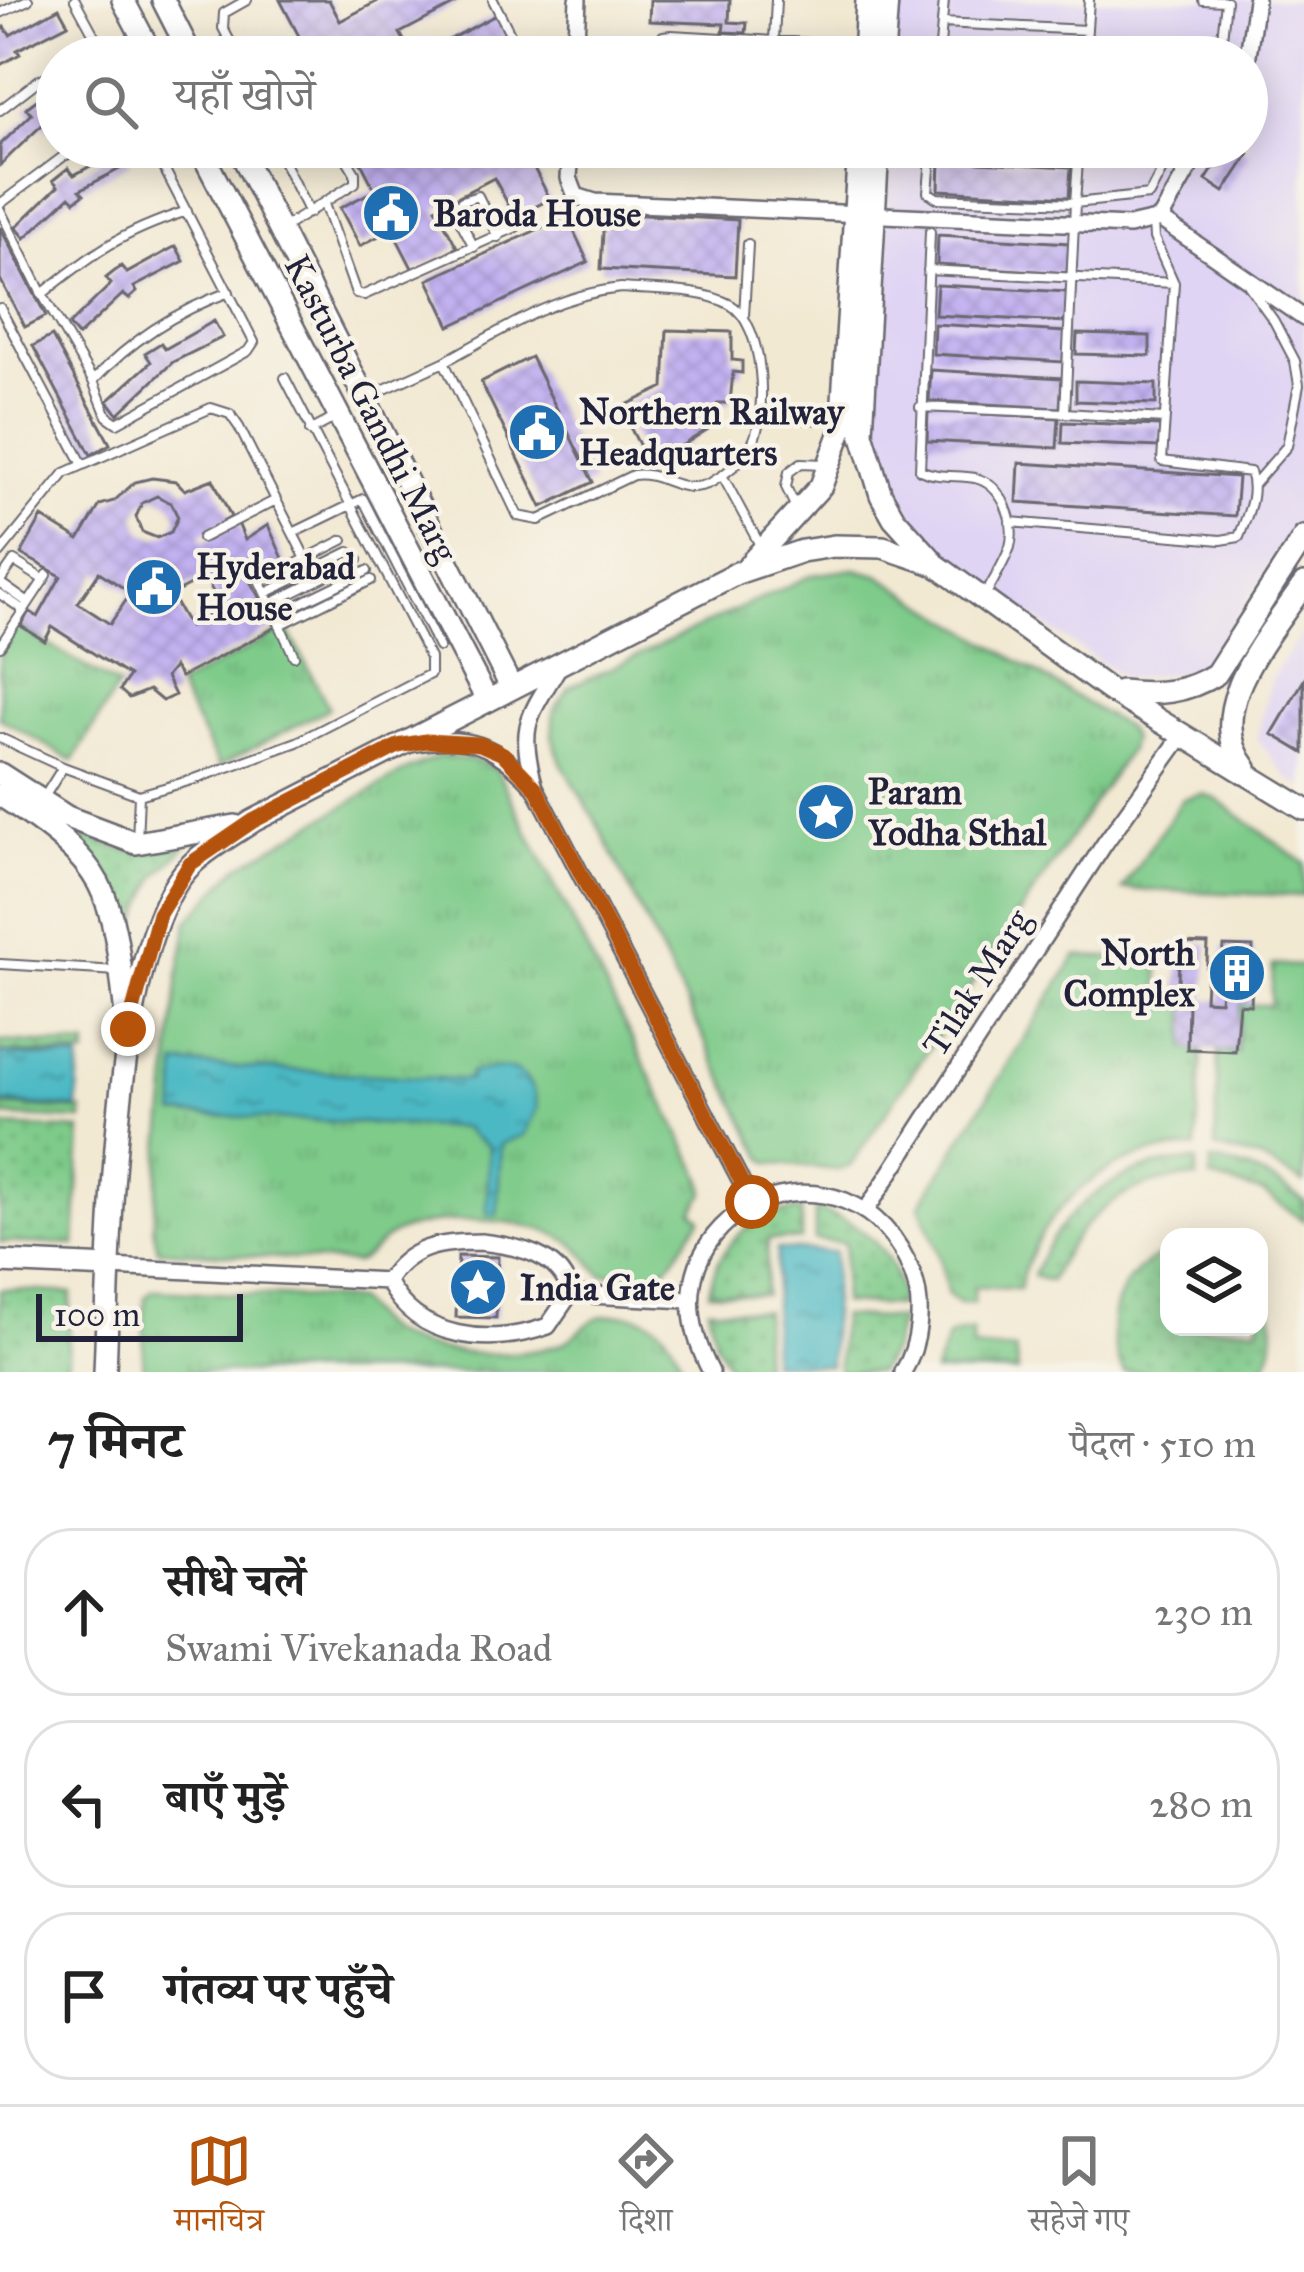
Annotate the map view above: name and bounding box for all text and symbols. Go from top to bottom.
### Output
search box [36,36,1268,168]
text: यहाँ खोजें [174,67,315,122]
icon: search [78,69,144,135]
public building icon: Baroda House [360,182,422,244]
place label: Baroda House [433,192,641,236]
street label: Kasturba Gandhi Marg [275,247,468,570]
place label: Northern Railway Headquarters [579,390,845,475]
public building icon: Northern Railway Headquarters [506,401,568,463]
place label: Hyderabad House [196,545,356,630]
public building icon: Hyderabad House [123,556,185,618]
place label: Param Yodha Sthal [868,770,1047,855]
place icon: Param Yodha Sthal [795,781,857,843]
street label: Tilak Marg [913,901,1041,1064]
place label: North Complex [1064,931,1196,1016]
building icon: North Complex [1206,942,1268,1004]
route end [101,1002,155,1056]
route start [725,1175,779,1229]
map controls [1160,1228,1268,1336]
button: layers [1160,1228,1268,1336]
place icon: India Gate [447,1256,509,1318]
place label: India Gate [520,1266,675,1310]
scale bar [36,1288,243,1341]
text: 100 m [54,1295,140,1335]
text: 7 मिनट [48,1410,183,1472]
text: पैदल · 510 m [1070,1420,1256,1468]
text: सीधे चलें [165,1553,305,1608]
icon: ahead [51,1579,117,1645]
text: 230 m [1154,1588,1253,1636]
text: Swami Vivekanada Road [165,1624,552,1672]
text: बाएँ मुड़ें [165,1769,286,1824]
icon: left [51,1771,117,1837]
text: 280 m [1149,1780,1253,1828]
text: गंतव्य पर पहुँचे [165,1961,393,2016]
icon: arrive [51,1963,117,2029]
tab: मानचित्र [175,2128,264,2252]
tab: दिशा [613,2128,679,2252]
tab: सहेजे गए [1028,2128,1129,2252]

